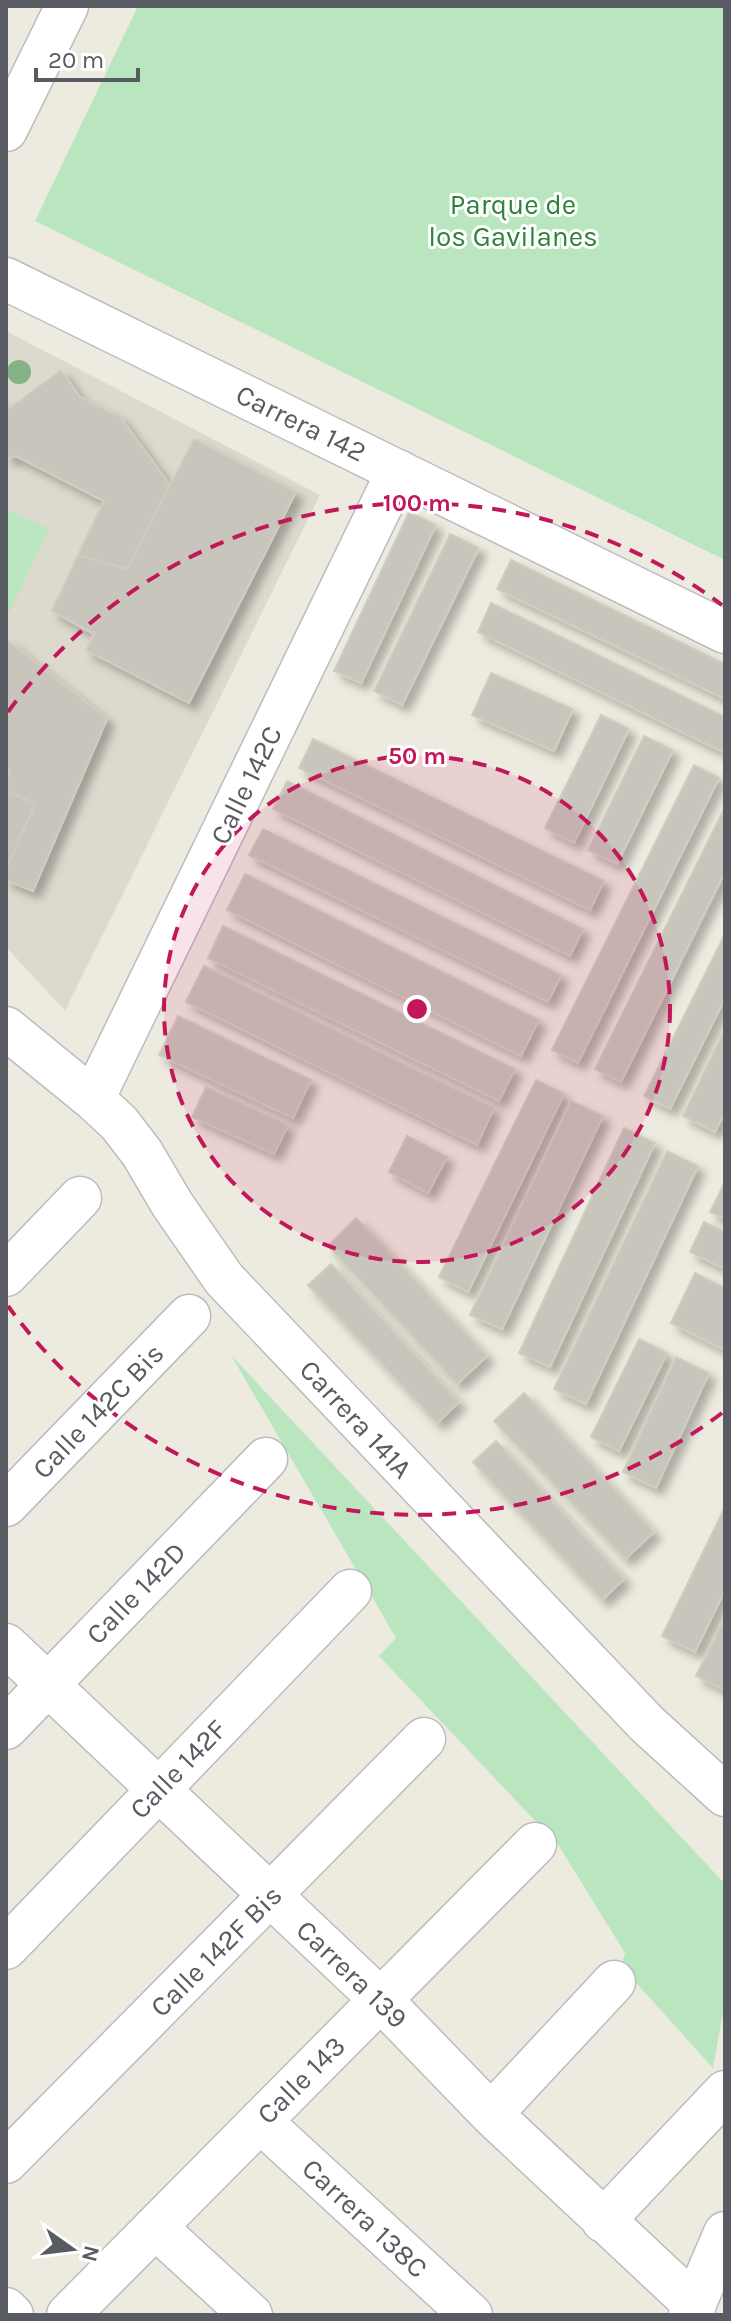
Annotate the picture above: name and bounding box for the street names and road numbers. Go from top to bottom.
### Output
street label: Carrera 142 [231,377,371,469]
street label: Calle 142C [203,720,289,850]
street label: Calle 142C Bis [25,1337,171,1485]
street label: Carrera 141A [293,1353,419,1485]
street label: Calle 142D [79,1535,193,1651]
street label: Calle 142F [123,1713,233,1825]
street label: Calle 142F Bis [143,1878,289,2024]
street label: Carrera 139 [290,1913,414,2035]
street label: Calle 143 [250,2029,352,2131]
street label: Carrera 138C [295,2152,435,2284]

